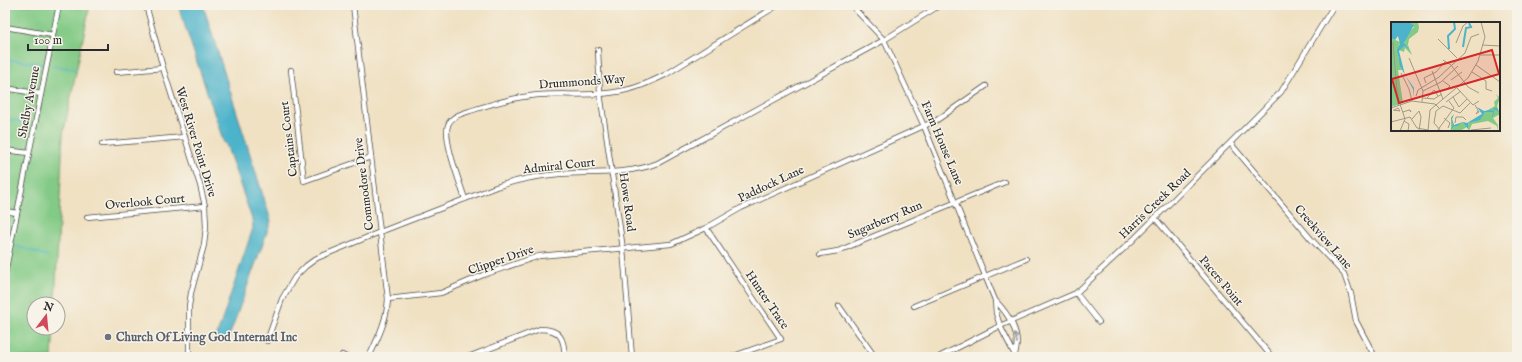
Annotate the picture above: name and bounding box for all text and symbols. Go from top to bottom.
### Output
inset map [1391,22,1500,131]
scale bar [28,26,108,52]
text: 100 m [34,33,62,48]
street label: Shelby Avenue [15,64,43,139]
street label: Drummonds Way [538,71,626,92]
street label: West River Point Drive [172,85,220,199]
street label: Farm House Lane [918,99,967,188]
street label: Captains Court [277,100,302,178]
street label: Commodore Drive [351,136,377,231]
street label: Admiral Court [521,155,596,177]
street label: Paddock Lane [736,162,807,206]
street label: Harris Creek Road [1116,165,1195,242]
street label: Howe Road [615,171,639,233]
street label: Overlook Court [104,191,186,213]
street label: Sugarberry Run [846,197,925,242]
street label: Creekview Lane [1291,202,1355,273]
street label: Clipper Drive [466,242,537,279]
street label: Pacers Point [1196,253,1246,309]
street label: Hunter Trace [742,268,792,333]
north arrow [26,296,66,336]
text: N [41,299,55,316]
place label: Church Of Living God Internatl Inc [116,330,298,346]
one-way arrow [1013,331,1019,344]
marker: Church Of Living God Internatl Inc [103,332,113,342]

